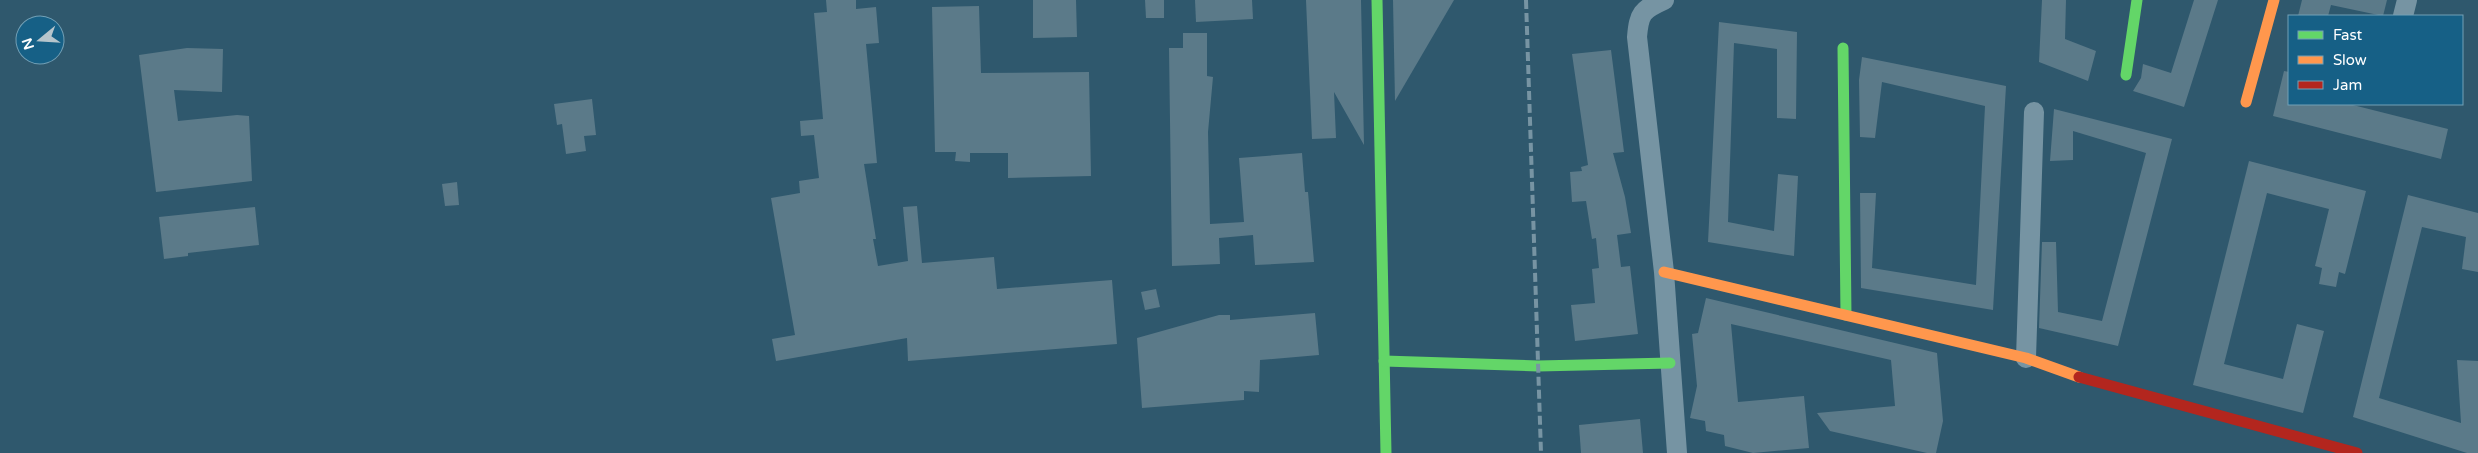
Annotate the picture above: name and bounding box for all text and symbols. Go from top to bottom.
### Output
north arrow [15,15,65,65]
legend [2288,15,2463,105]
text: Fast [2333,26,2363,44]
text: N [18,36,38,52]
text: Slow [2333,51,2367,69]
text: Jam [2333,76,2362,94]

